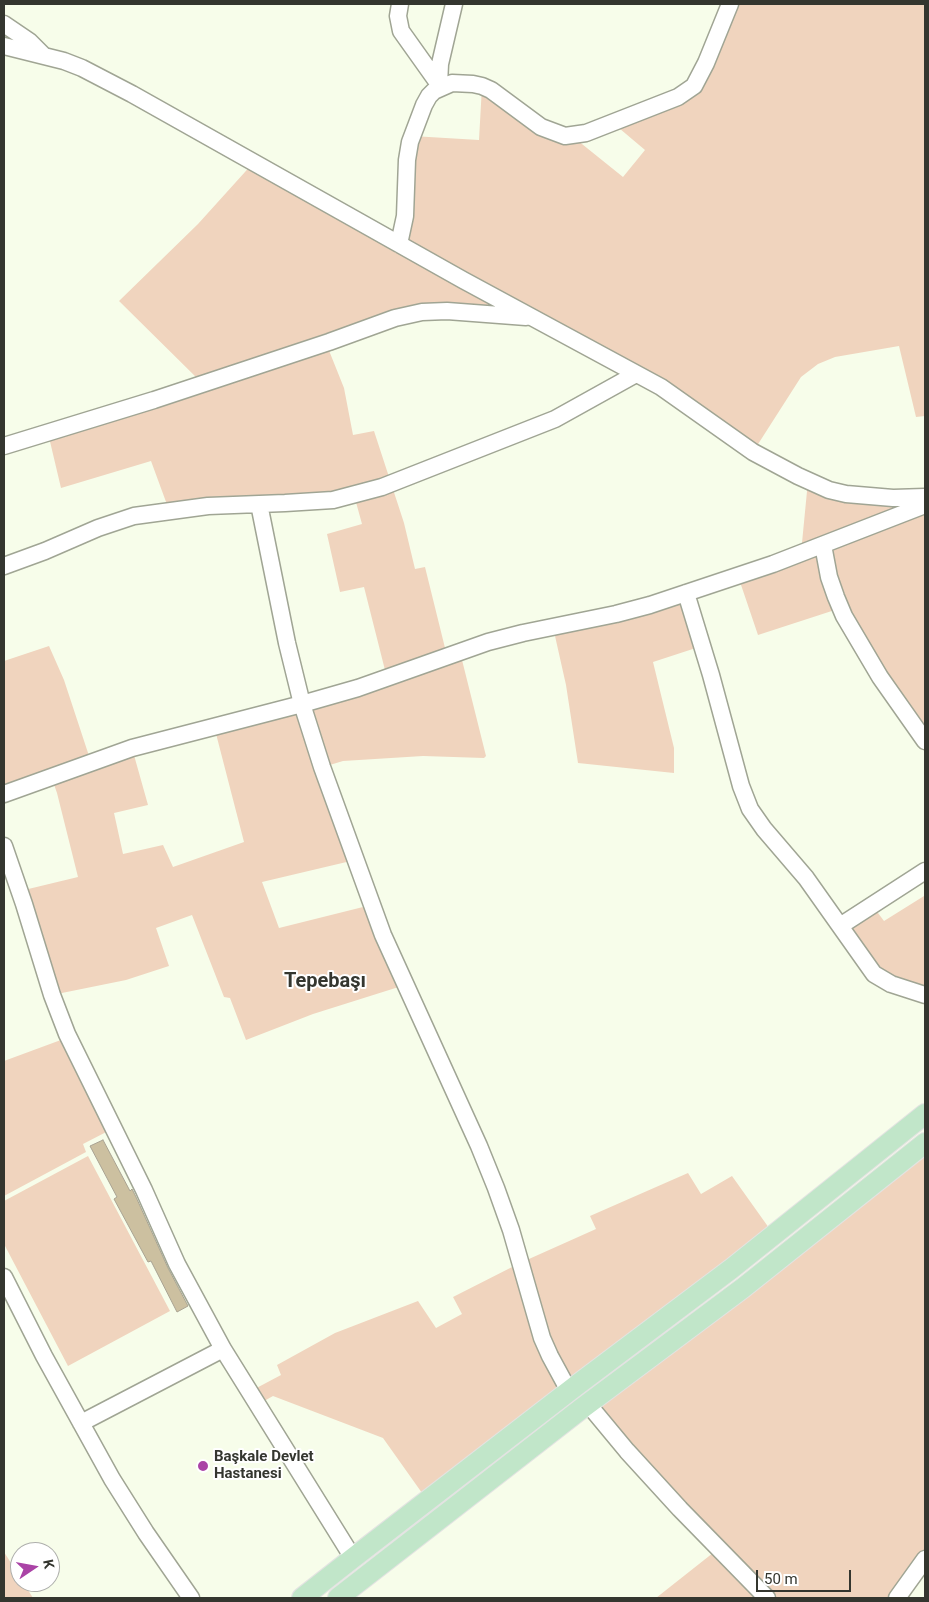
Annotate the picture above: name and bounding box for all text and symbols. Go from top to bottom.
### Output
district label: Tepebaşı [284,970,366,994]
place label: Başkale Devlet Hastanesi [214,1448,314,1483]
marker: Başkale Devlet Hastanesi [196,1459,210,1473]
north arrow [10,1542,60,1592]
text: K [40,1558,57,1570]
scale bar [759,1560,854,1592]
text: 50 m [764,1570,798,1588]

